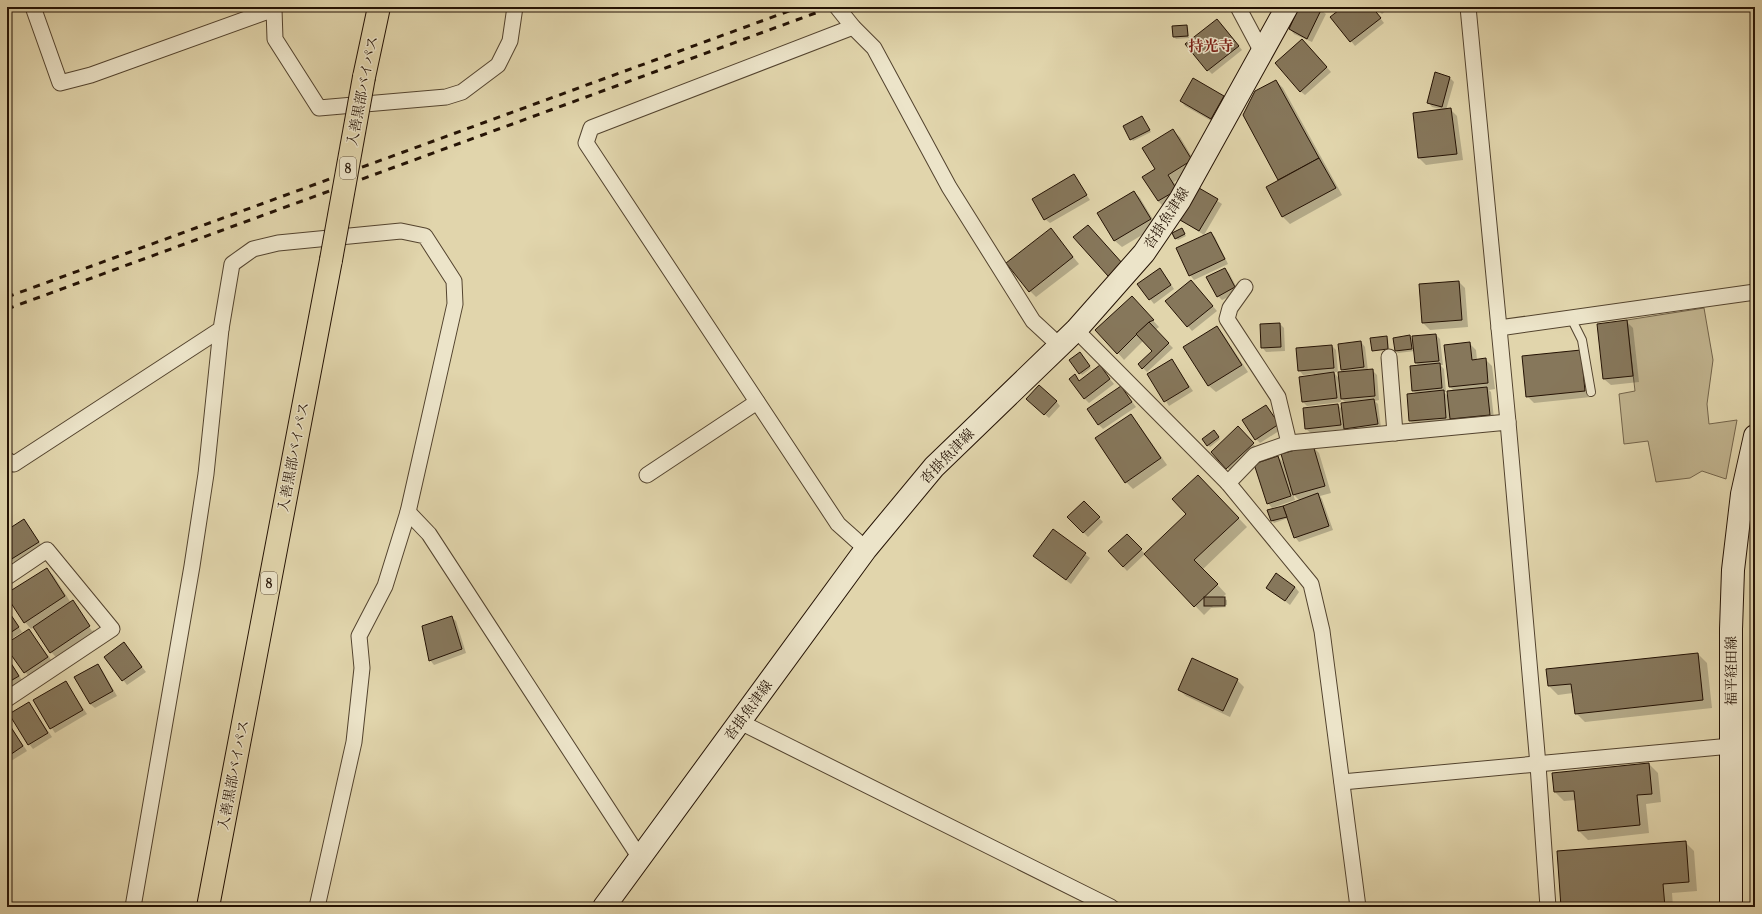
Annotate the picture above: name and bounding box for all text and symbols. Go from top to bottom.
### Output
street label: 入善黒部バイパス [343,35,384,148]
district label: 持光寺 [1188,37,1234,58]
road number: 8 [340,157,356,179]
street label: 沓掛魚津線 [1140,184,1195,254]
street label: 入善黒部バイパス [274,401,315,514]
street label: 沓掛魚津線 [917,425,980,490]
road number: 8 [261,572,277,594]
street label: 福平経田線 [1723,636,1743,706]
street label: 沓掛魚津線 [721,677,778,745]
street label: 入善黒部バイパス [214,719,255,832]

